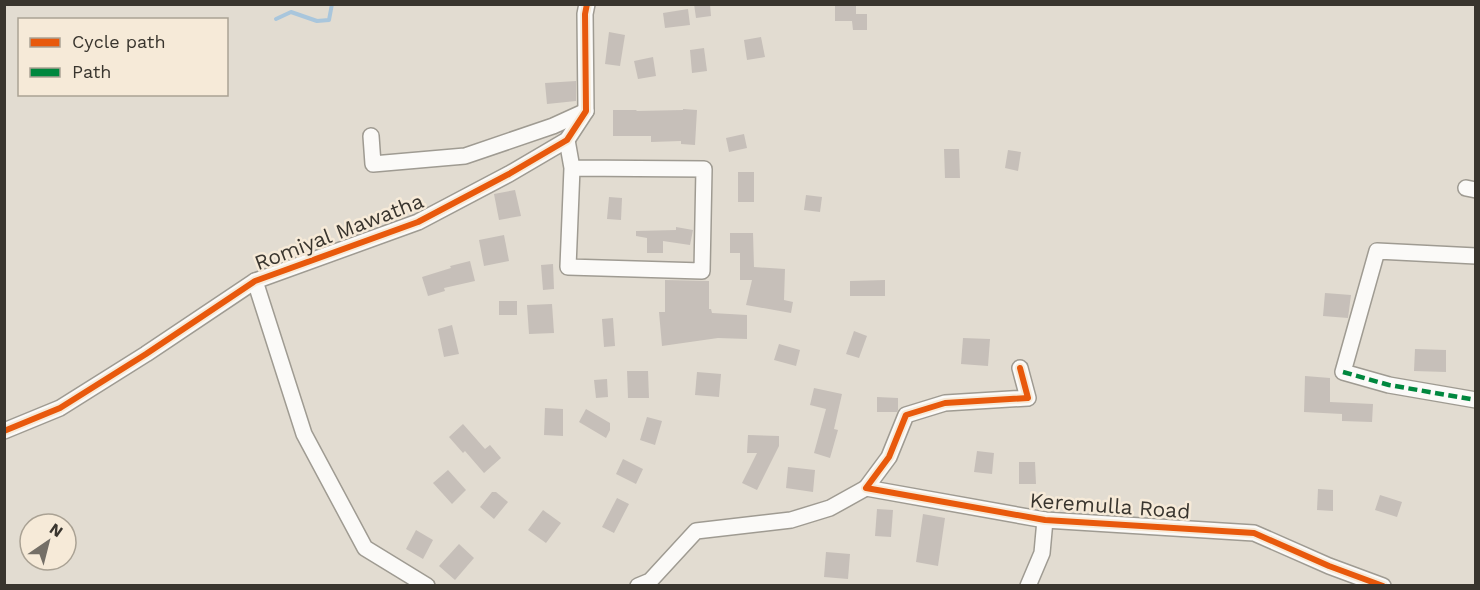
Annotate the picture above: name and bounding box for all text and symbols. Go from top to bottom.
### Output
legend [18,18,228,96]
text: Cycle path [72,31,166,52]
text: Path [72,61,112,82]
street label: Romiyal Mawatha [251,188,427,275]
street label: Keremulla Road [1029,487,1191,524]
north arrow [18,512,78,572]
text: N [46,519,67,541]

